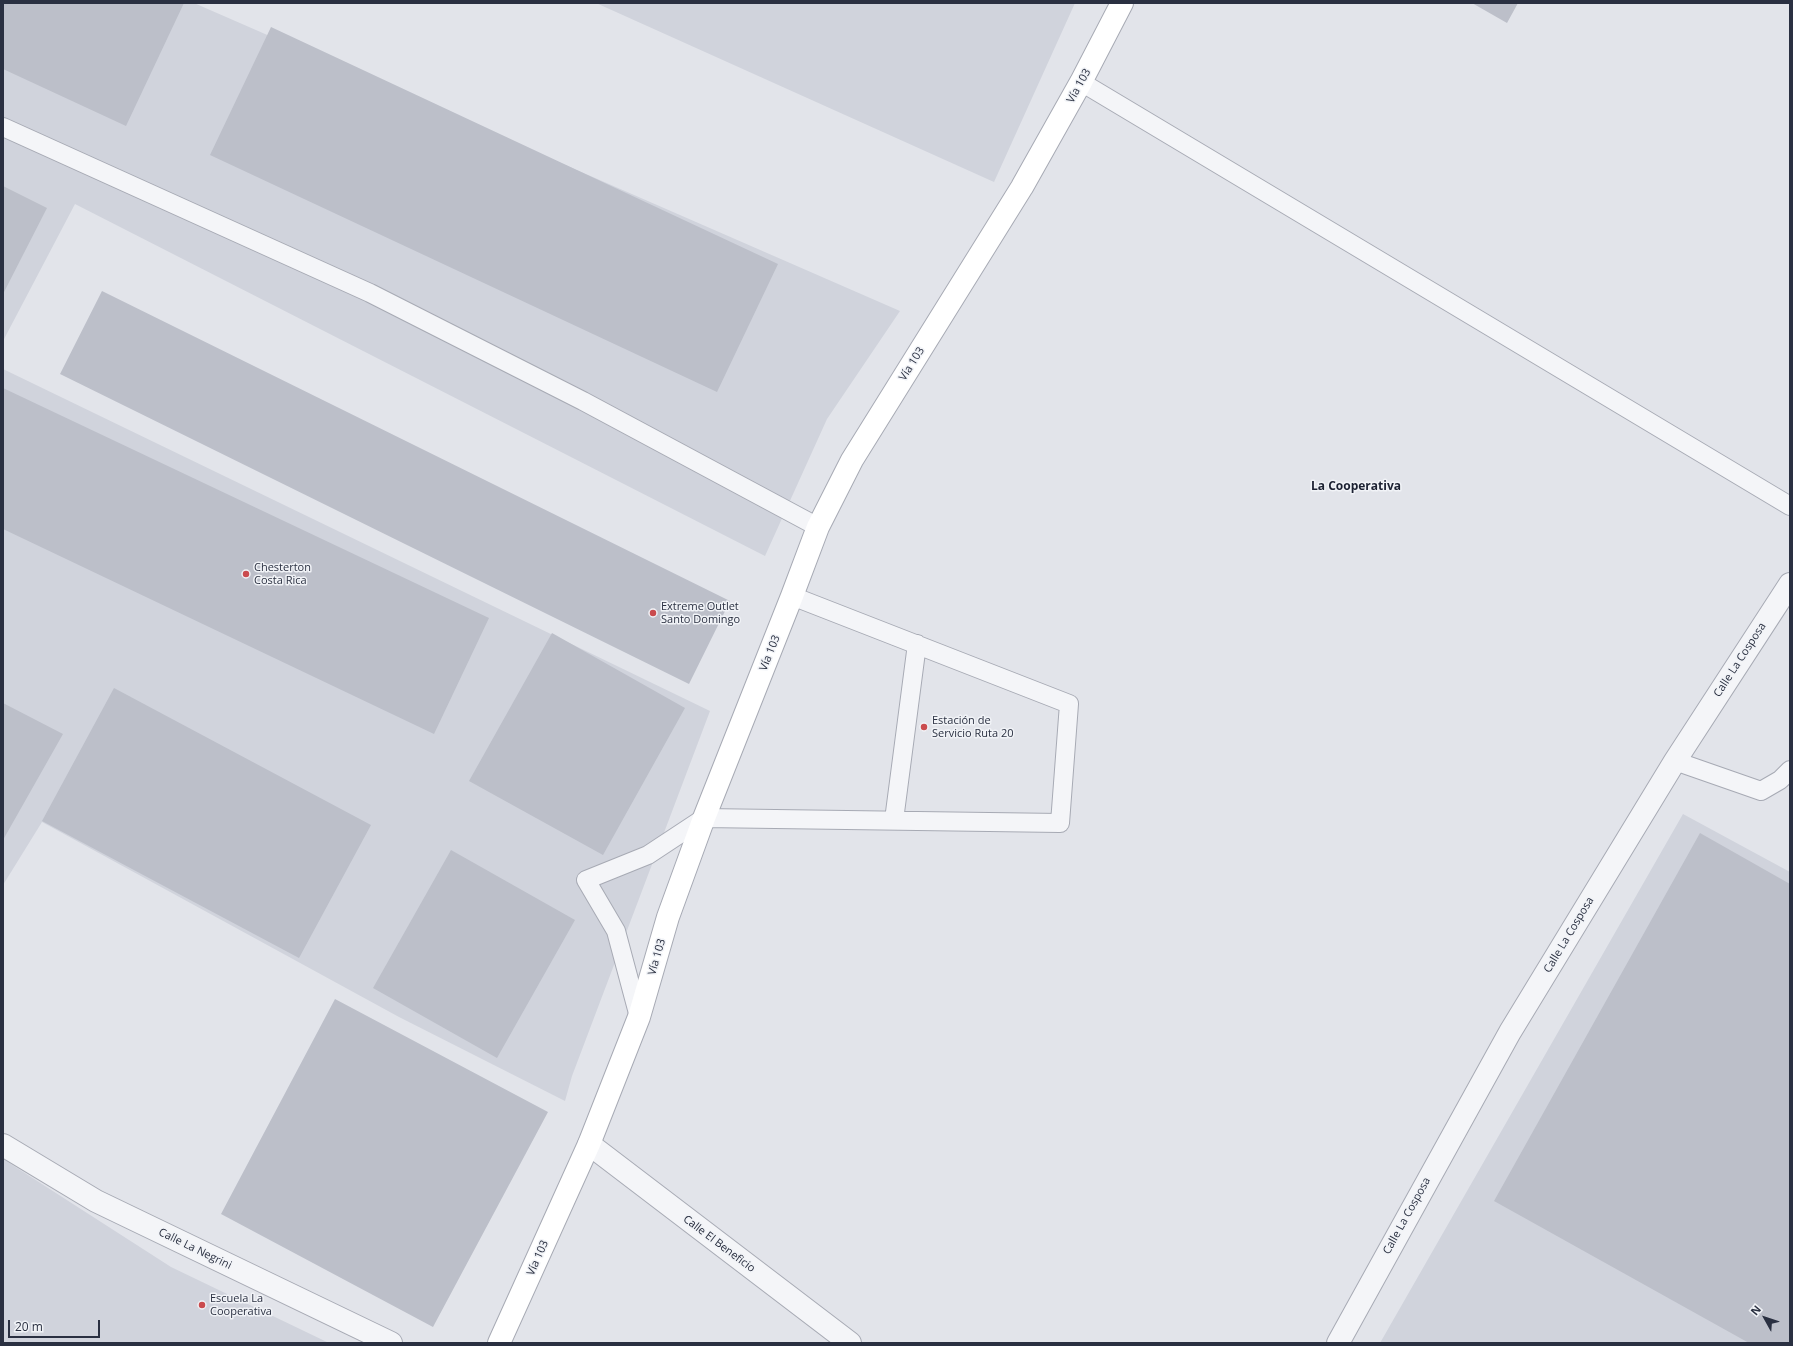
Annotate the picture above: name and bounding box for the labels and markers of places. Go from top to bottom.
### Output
place label: Chesterton Costa Rica [254,561,311,587]
marker: Chesterton Costa Rica [241,569,251,579]
place label: Extreme Outlet Santo Domingo [661,600,740,626]
marker: Extreme Outlet Santo Domingo [648,608,658,618]
place label: Estación de Servicio Ruta 20 [932,714,1014,740]
marker: Estación de Servicio Ruta 20 [919,722,929,732]
place label: Escuela La Cooperativa [210,1292,272,1318]
marker: Escuela La Cooperativa [197,1300,207,1310]

